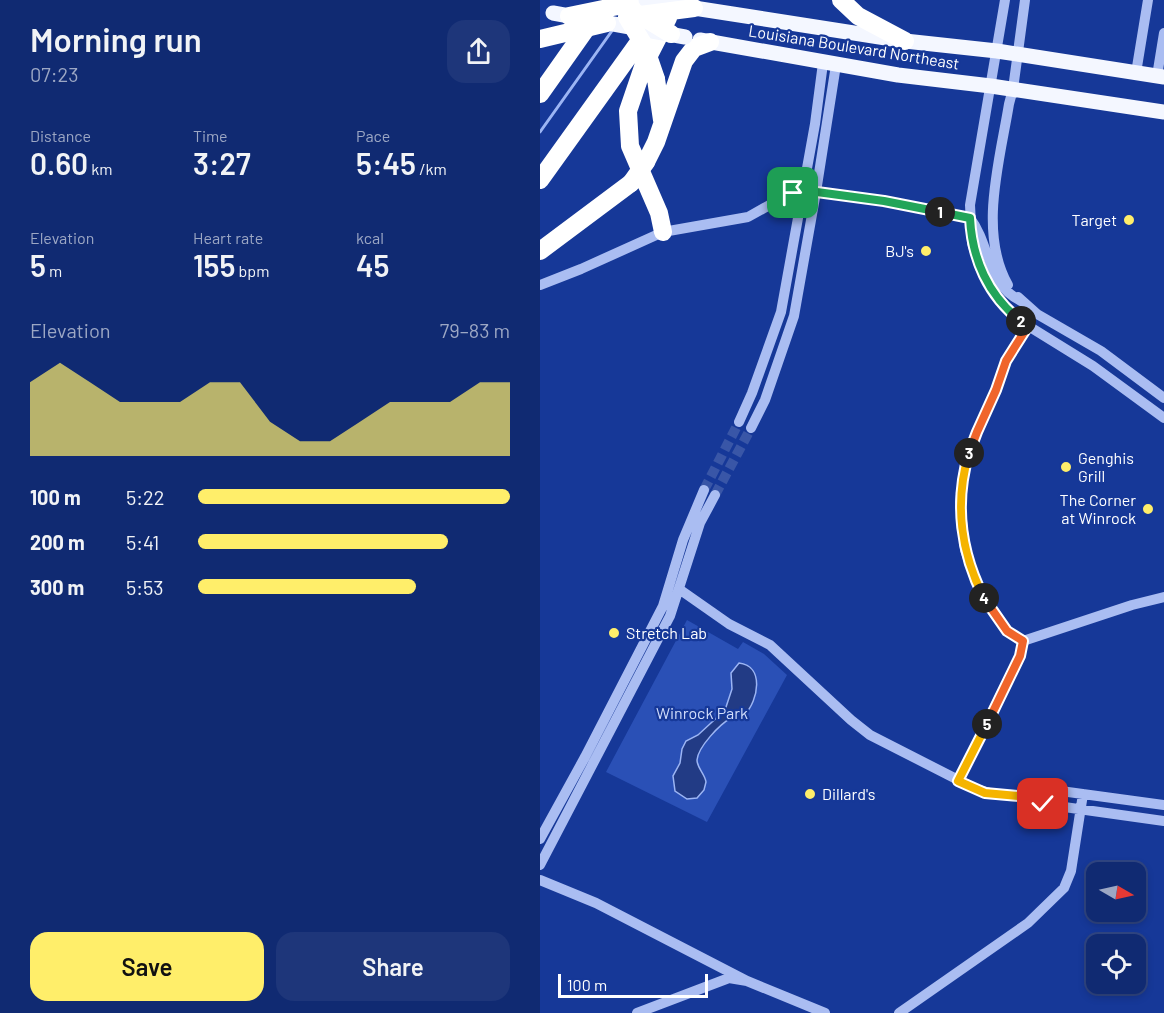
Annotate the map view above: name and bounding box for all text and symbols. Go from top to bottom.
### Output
text: Morning run [30,19,202,59]
button: share [447,20,510,83]
street label: Louisiana Boulevard Northeast [747,20,961,73]
text: 07:23 [30,62,78,86]
text: Distance [30,126,91,145]
text: Time [193,126,228,145]
text: Pace [356,126,390,145]
text: 0.60 [30,145,88,181]
text: 3:27 [193,145,251,181]
text: 5:45 [356,145,416,181]
text: km [88,159,113,178]
text: /km [416,159,447,178]
pin [767,167,818,218]
icon: arrive [776,176,809,209]
pin: 1 [925,197,955,227]
text: 1 [937,202,943,221]
place label: Target [1072,210,1117,229]
marker: Target [1122,213,1136,227]
text: Elevation [30,228,94,247]
text: Heart rate [193,228,263,247]
text: kcal [356,228,384,247]
place label: BJ's [885,241,914,260]
marker: BJ's [919,244,933,258]
text: 5 [30,247,46,283]
text: 155 [193,247,235,283]
text: 45 [356,247,389,283]
text: m [46,261,62,280]
text: bpm [235,261,269,280]
pin: 2 [1006,306,1036,336]
text: 2 [1017,311,1025,330]
text: Elevation [30,318,111,342]
text: 79–83 m [440,318,510,342]
pin: 3 [954,438,984,468]
text: 3 [965,443,973,462]
place label: Genghis Grill [1078,448,1134,485]
marker: Genghis Grill [1059,460,1073,474]
text: 100 m [30,485,81,509]
text: 5:22 [126,485,165,509]
place label: The Corner at Winrock [1060,490,1136,527]
marker: The Corner at Winrock [1141,502,1155,516]
text: 200 m [30,530,85,554]
text: 5:41 [126,530,159,554]
text: 300 m [30,575,84,599]
text: 5:53 [126,575,164,599]
pin: 4 [969,583,999,613]
text: 4 [979,588,989,607]
place label: Stretch Lab [626,623,707,642]
marker: Stretch Lab [607,626,621,640]
park label: Winrock Park [656,703,748,722]
pin: 5 [972,709,1002,739]
text: 5 [983,714,991,733]
pin [1017,778,1068,829]
place label: Dillard's [822,784,875,803]
marker: Dillard's [803,787,817,801]
icon: check [1026,787,1059,820]
north arrow [1086,862,1146,922]
map controls [1086,862,1146,994]
button: Save [30,932,264,1001]
button: Share [276,932,510,1001]
button: locate [1086,934,1146,994]
scale bar [558,971,708,998]
text: 100 m [567,975,607,994]

